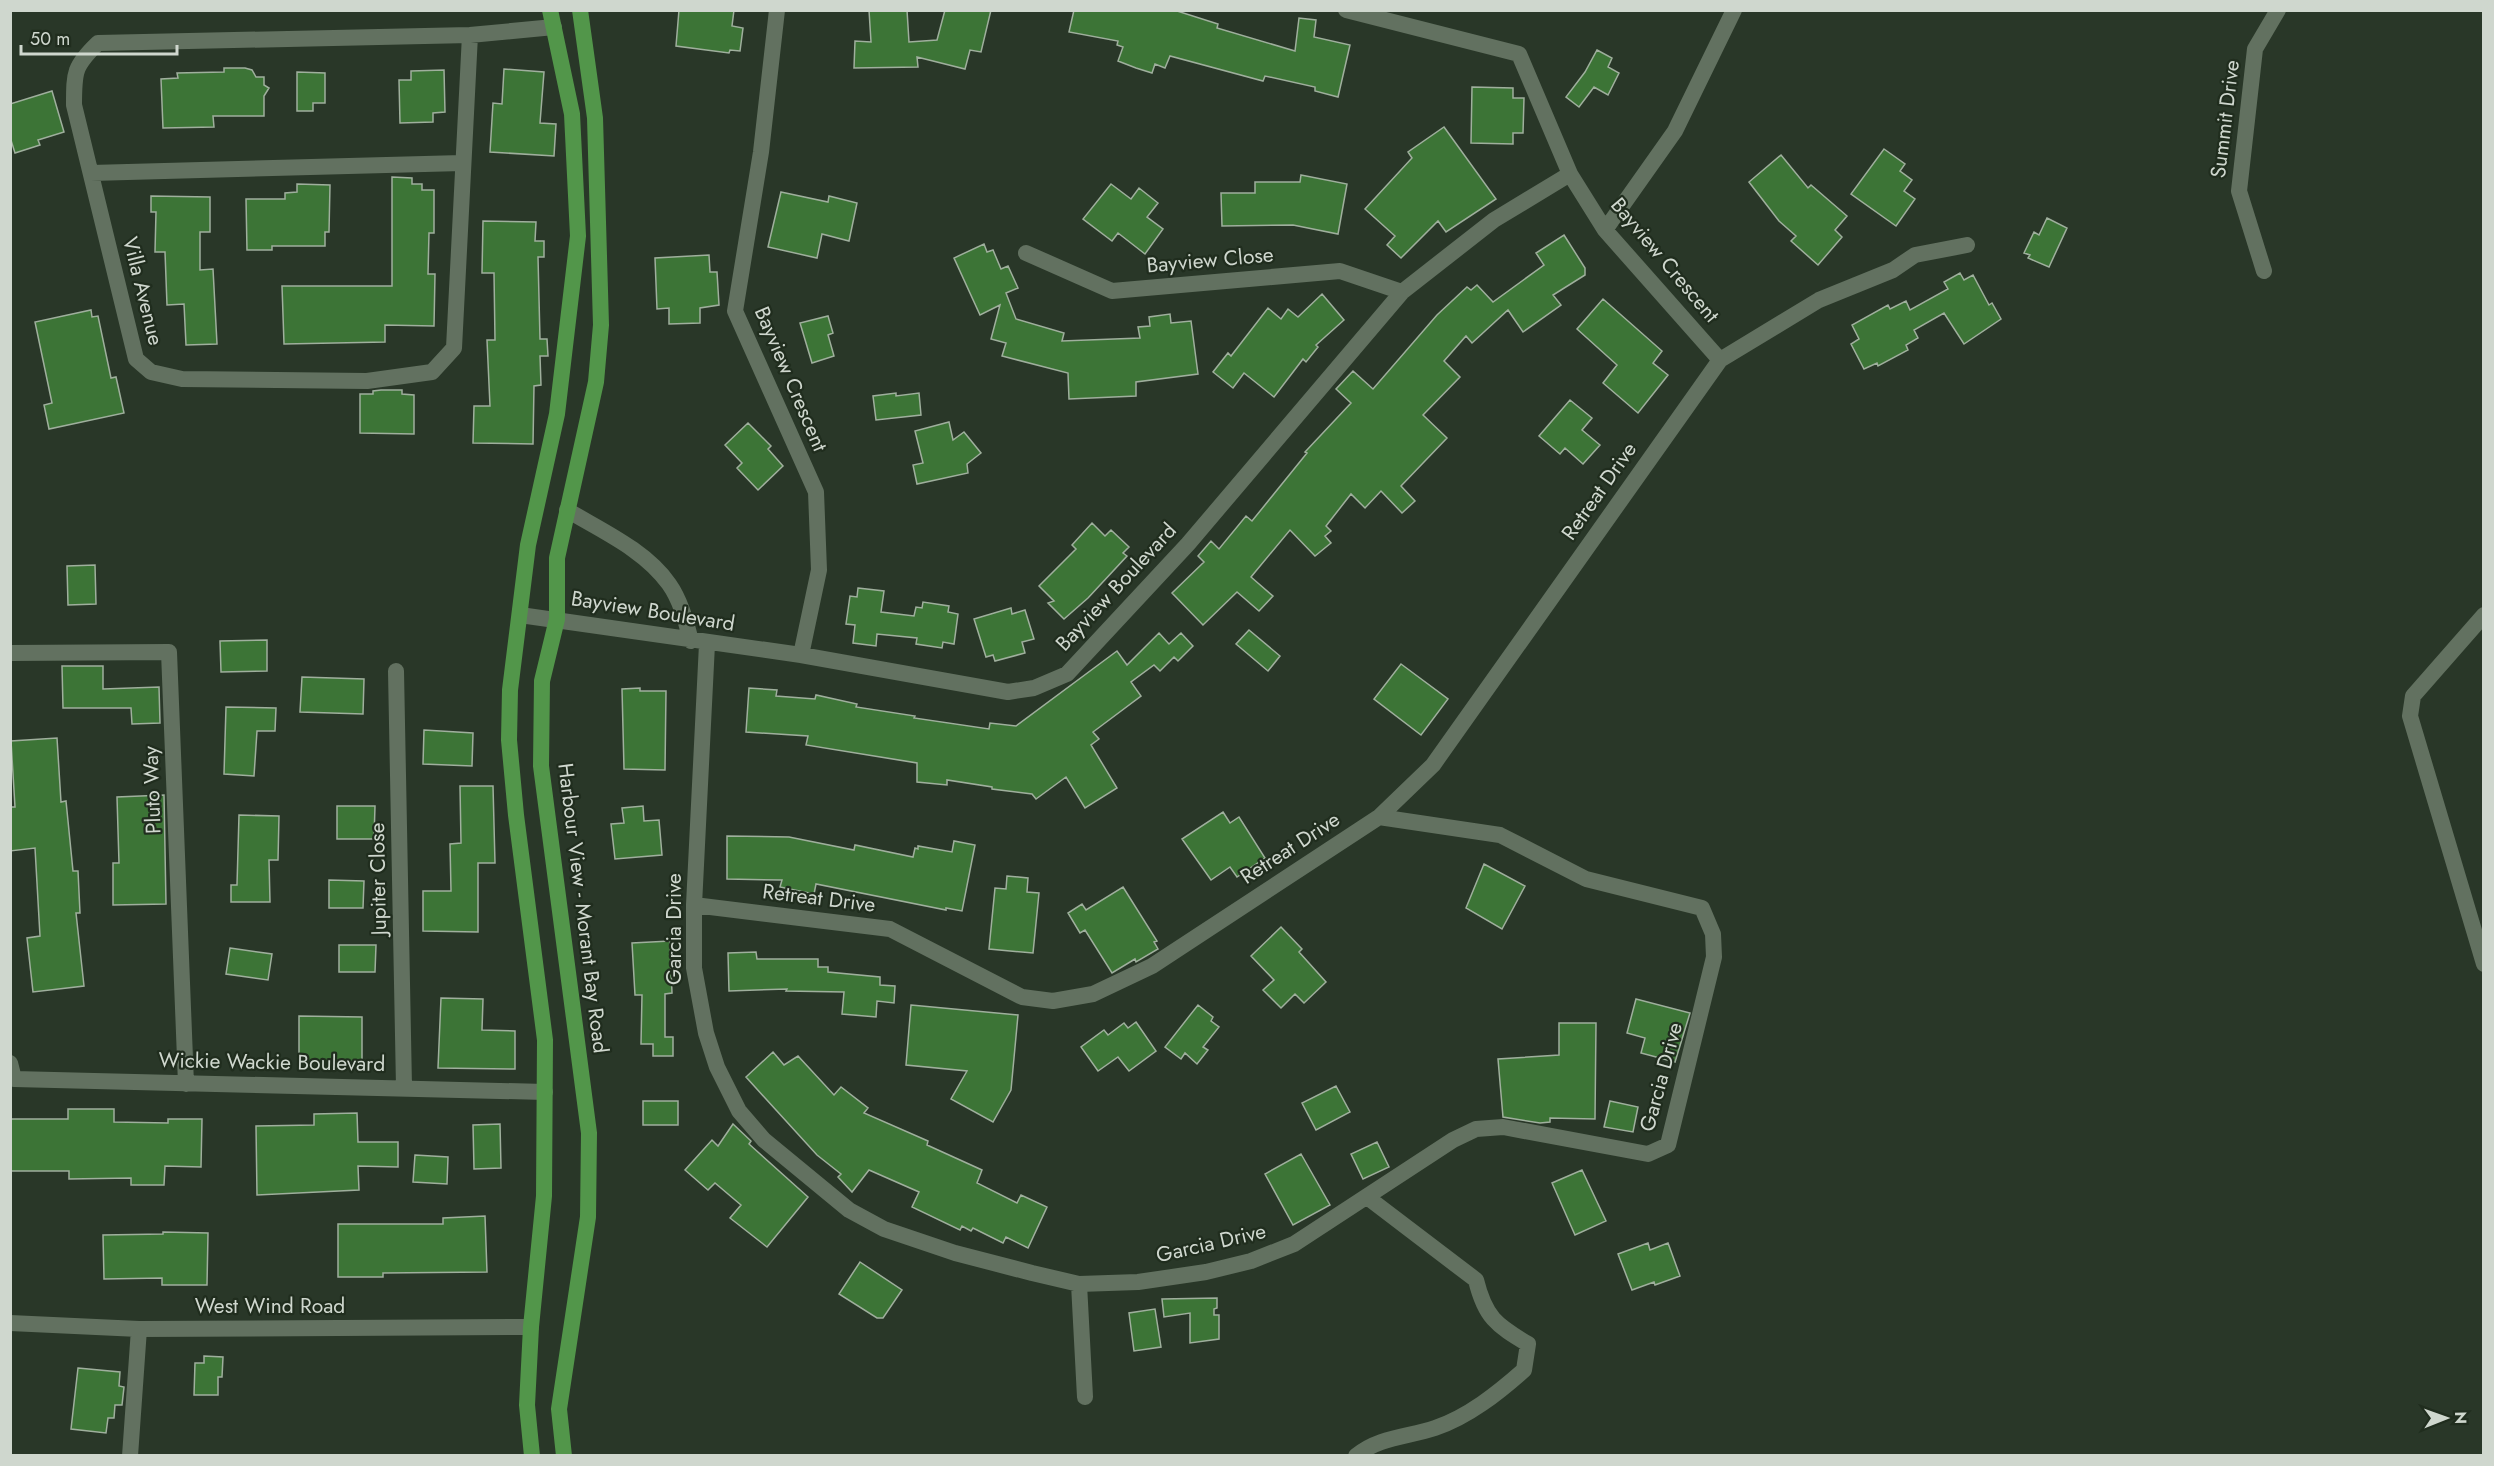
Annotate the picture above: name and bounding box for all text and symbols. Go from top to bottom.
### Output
scale bar [21,18,177,56]
text: 50 m [30,26,70,52]
street label: Summit Drive [2203,58,2247,180]
street label: Bayview Crescent [1604,191,1726,329]
street label: Villa Avenue [115,234,171,349]
street label: Bayview Close [1145,239,1275,280]
street label: Bayview Crescent [747,302,835,456]
street label: Retreat Drive [1554,436,1644,546]
street label: Bayview Boulevard [1049,516,1183,658]
street label: Bayview Boulevard [569,583,737,639]
street label: Pluto Way [135,745,169,835]
street label: Harbour View - Morant Bay Road [550,761,616,1055]
street label: Retreat Drive [1234,804,1346,891]
street label: Jupiter Close [362,822,394,939]
street label: Garcia Drive [659,873,689,985]
street label: Retreat Drive [761,876,877,920]
street label: Garcia Drive [1632,1019,1690,1135]
street label: Wickie Wackie Boulevard [158,1045,386,1079]
street label: Garcia Drive [1153,1216,1269,1270]
street label: West Wind Road [195,1291,345,1321]
north arrow [2416,1388,2476,1448]
text: N [2449,1411,2472,1424]

